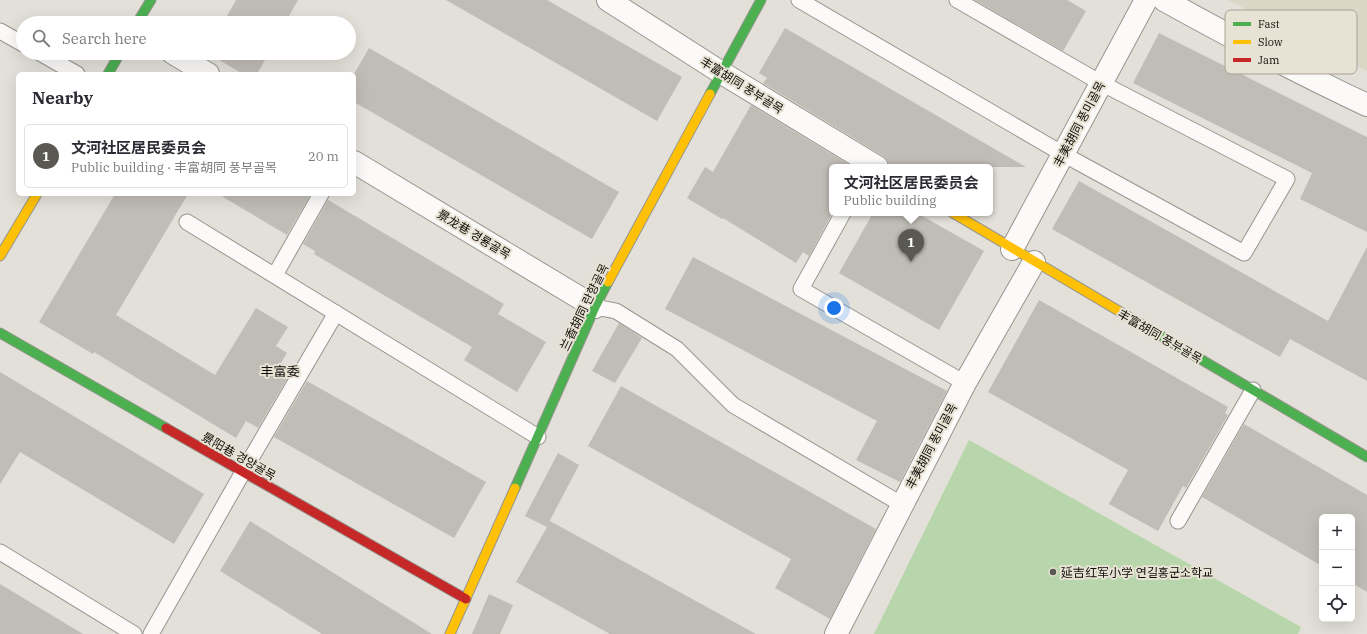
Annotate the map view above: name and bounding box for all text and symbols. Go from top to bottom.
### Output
legend [1225,10,1357,74]
search box [16,16,356,60]
text: Fast [1258,17,1280,31]
icon: search [30,27,52,49]
text: Search here [62,29,147,48]
text: Slow [1258,35,1283,49]
street label: 丰富胡同 풍부골목 [698,53,786,117]
text: Jam [1258,53,1280,67]
street label: 丰美胡同 풍미골목 [1050,79,1108,169]
text: Nearby [32,87,93,109]
text: 文河社区居民委员会 [71,138,206,157]
text: 1 [42,148,50,165]
text: 20 m [308,148,339,165]
text: Public building · 丰富胡同 풍부골목 [71,159,277,176]
popup [829,164,993,216]
text: 文河社区居民委员会 [843,173,979,192]
text: Public building [843,192,936,209]
street label: 景龙巷 경룡골목 [435,206,513,262]
pin: 1 [898,229,924,262]
street label: 兰香胡同 란향골목 [556,261,612,353]
your location [824,298,844,318]
street label: 丰富胡同 풍부골목 [1115,306,1205,366]
district label: 丰富委 [260,363,300,380]
street label: 丰美胡同 풍미골목 [902,401,960,491]
street label: 景阳巷 경양골목 [199,429,279,483]
map controls [1319,514,1355,622]
button: + [1319,514,1355,550]
button: − [1319,550,1355,586]
place label: 延吉红军小学 연길홍군소학교 [1061,565,1213,580]
marker: 延吉红军小学 연길홍군소학교 [1048,567,1058,577]
button: locate [1319,586,1355,622]

